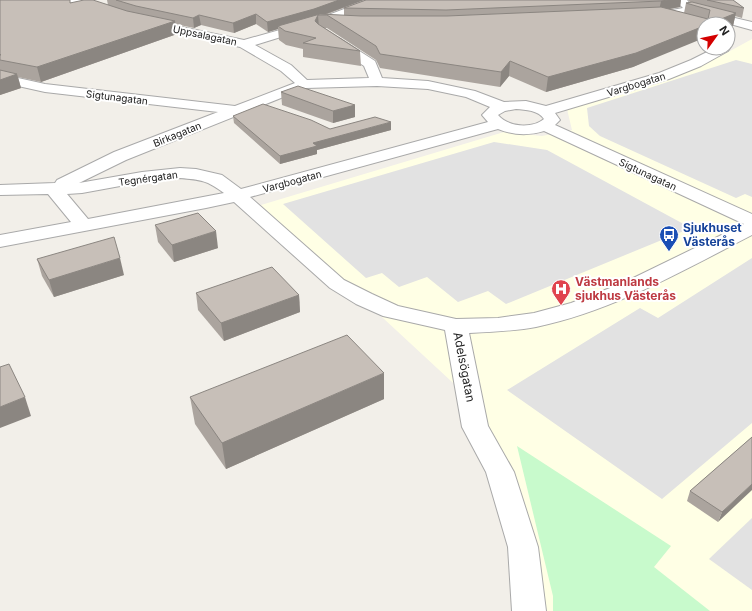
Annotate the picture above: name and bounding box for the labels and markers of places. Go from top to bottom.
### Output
place label: Sjukhuset Västerås [683,220,742,249]
bus stop icon: Sjukhuset Västerås [658,224,680,252]
place label: Västmanlands sjukhus Västerås [575,274,676,303]
hospital icon: Västmanlands sjukhus Västerås [550,278,572,306]

